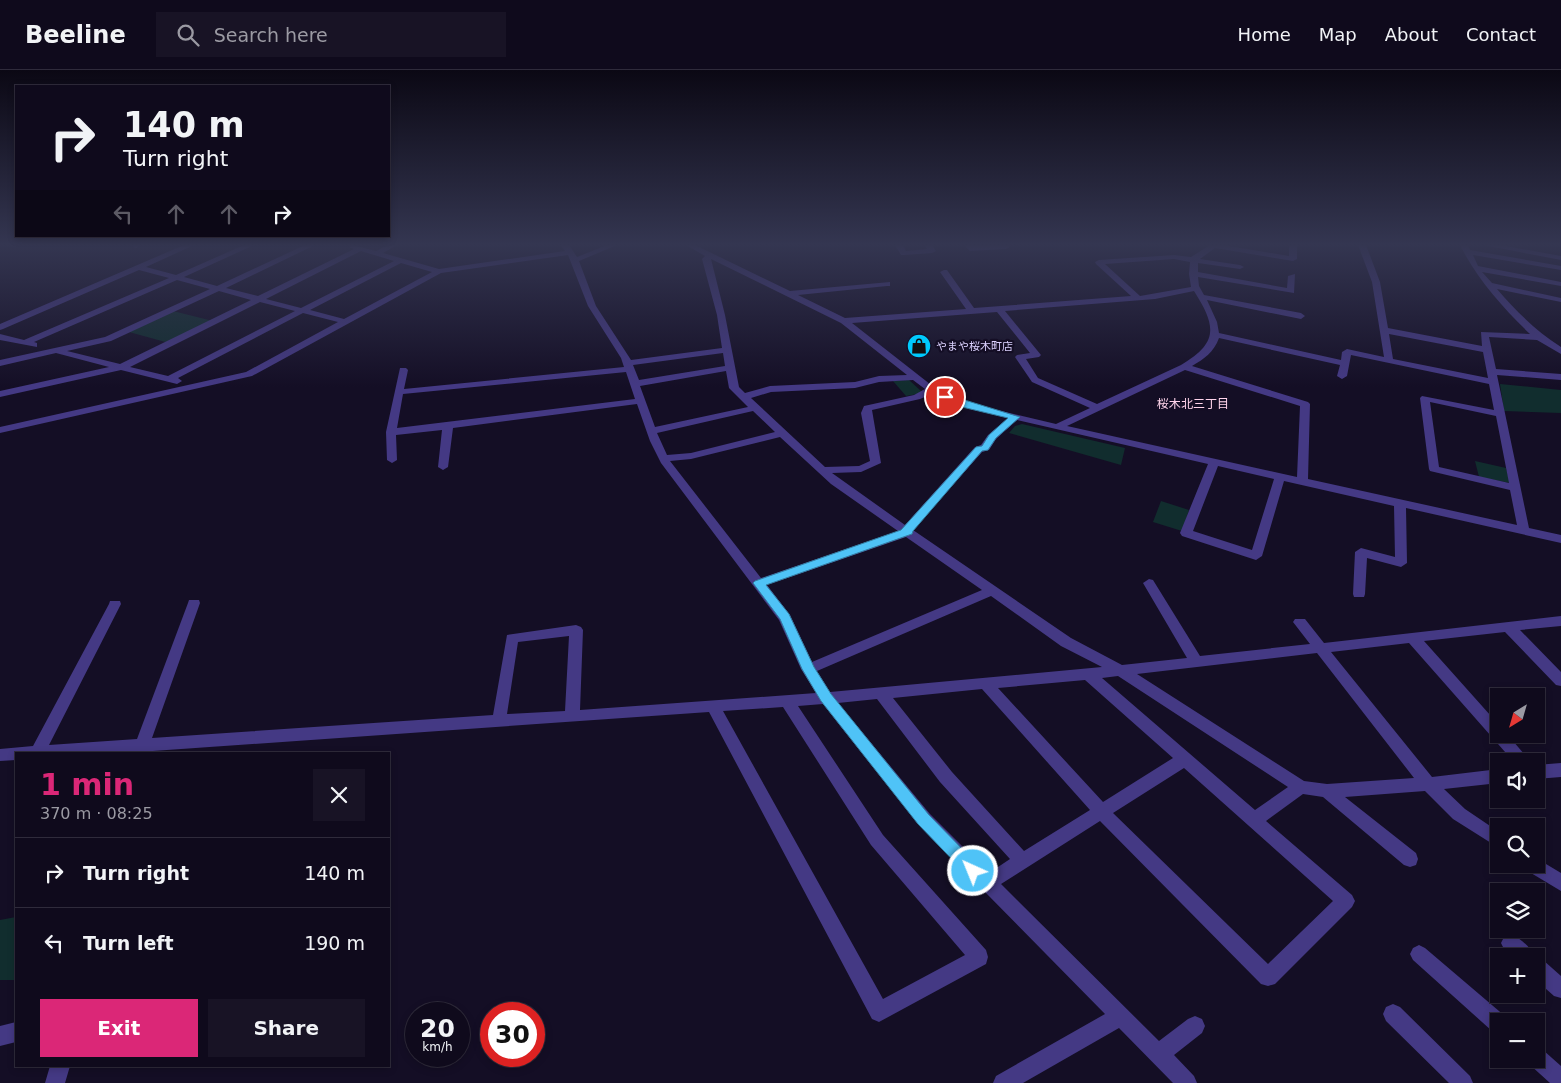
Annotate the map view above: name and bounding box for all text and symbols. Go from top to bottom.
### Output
search box [156,12,506,57]
text: Beeline [25,21,126,49]
icon: search [174,21,202,49]
text: Search here [214,24,328,46]
text: Home [1238,24,1291,45]
text: Map [1319,24,1357,45]
text: About [1385,24,1438,45]
text: Contact [1466,24,1536,45]
icon: right [40,105,105,170]
text: 140 m [123,105,245,145]
text: Turn right [123,146,228,171]
icon: left [109,200,137,228]
icon: ahead [162,200,190,228]
icon: ahead [215,200,243,228]
icon: right [268,200,296,228]
shop icon: やまや桜木町店 [906,333,932,359]
place label: やまや桜木町店 [936,340,1013,353]
pin [924,376,966,418]
icon: arrive [931,383,959,411]
district label: 桜木北三丁目 [1157,397,1229,411]
north arrow [1490,688,1545,742]
map controls [1490,688,1545,1068]
button: sound [1490,753,1545,808]
text: 1 min [40,767,134,802]
button: close [313,769,365,821]
text: 370 m · 08:25 [40,804,153,823]
button: search [1490,818,1545,873]
position arrow [946,844,998,896]
icon: right [40,859,68,887]
text: Turn right [83,862,189,884]
text: 140 m [304,862,365,884]
button: layers [1490,883,1545,938]
icon: left [40,929,68,957]
text: Turn left [83,932,174,954]
text: 190 m [304,932,365,954]
button: + [1490,948,1545,1003]
button: Exit [40,999,198,1057]
button: Share [208,999,365,1057]
speed limit sign: 30 [480,1002,545,1067]
button: − [1490,1013,1545,1068]
text: 20 [420,1014,455,1043]
text: km/h [422,1040,453,1054]

